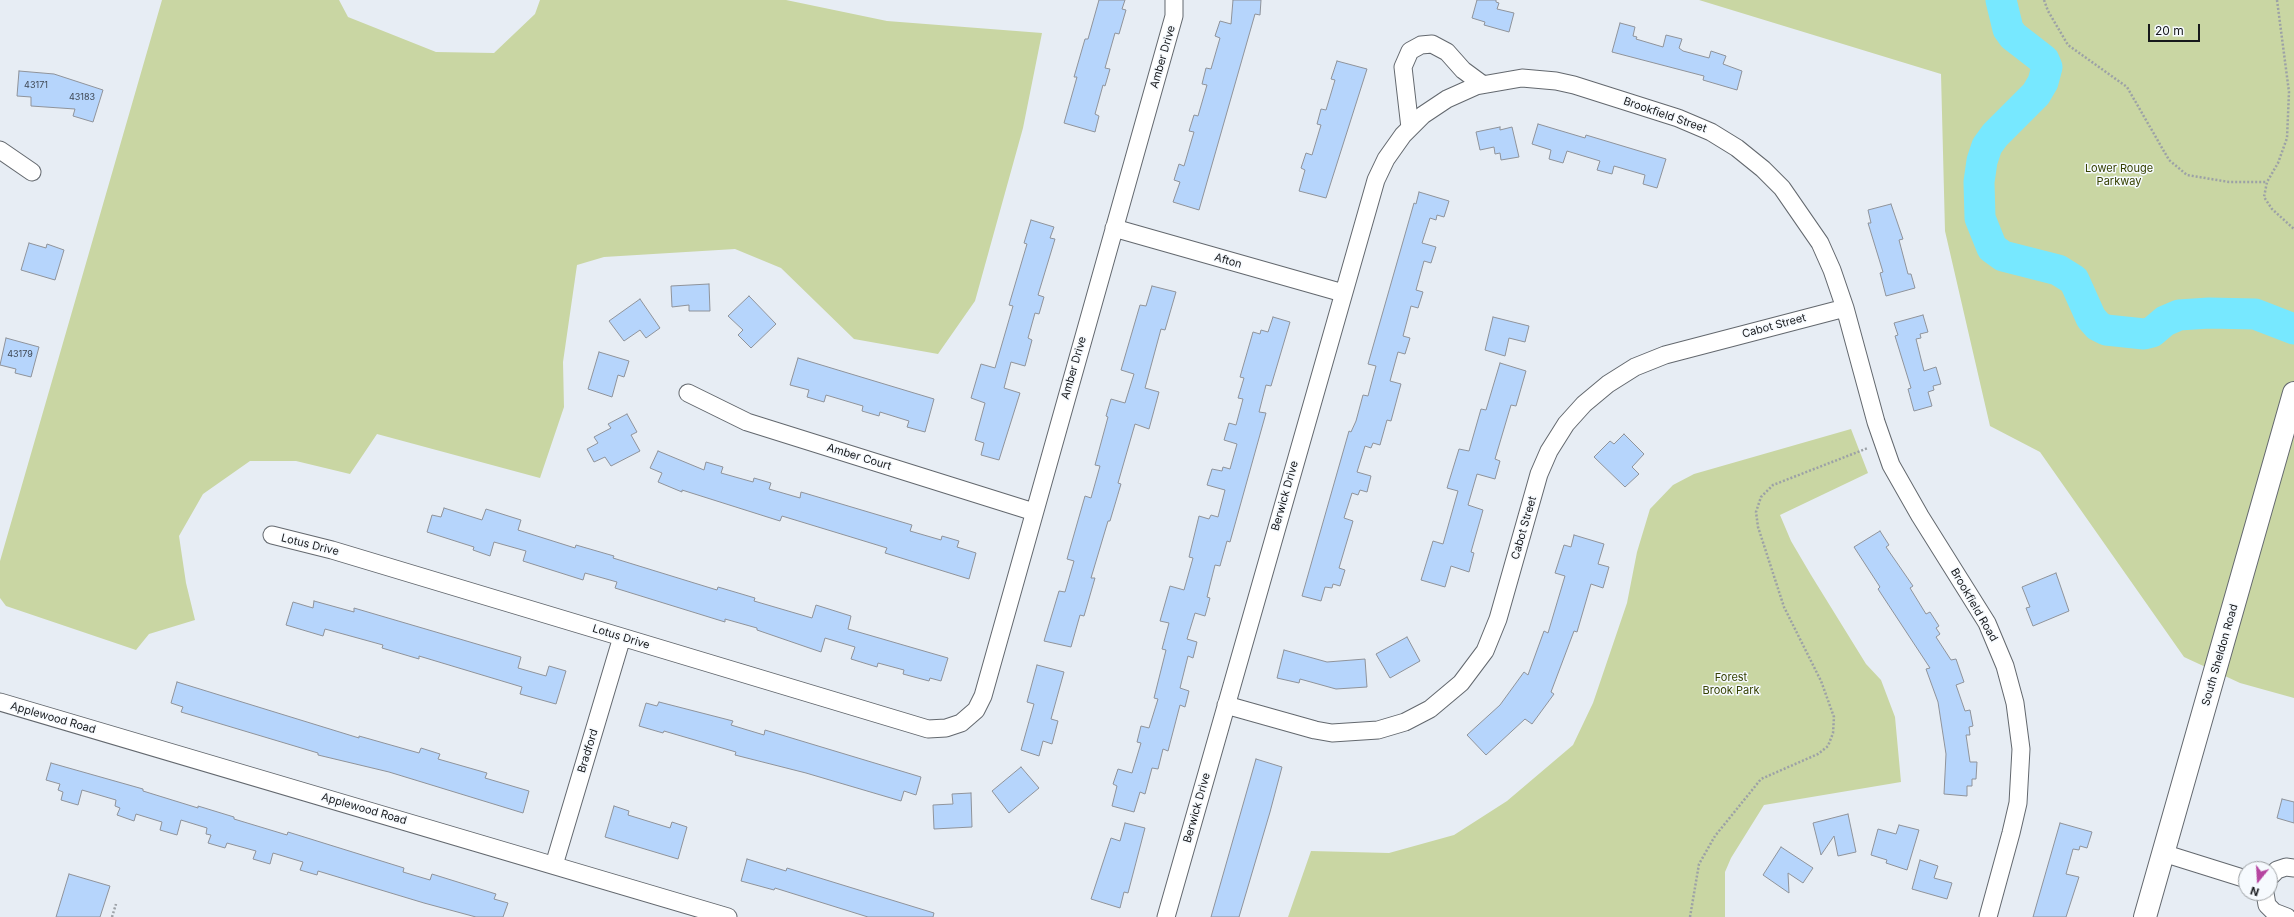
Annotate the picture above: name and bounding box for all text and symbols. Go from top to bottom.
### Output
scale bar [2150,16,2202,42]
text: 20 m [2155,23,2184,38]
street label: Amber Drive [1148,24,1178,90]
house number: 43171 [24,80,48,90]
house number: 43183 [69,92,95,102]
street label: Brookfield Street [1622,95,1708,135]
park label: Lower Rouge Parkway [2085,162,2153,188]
street label: Afton [1213,251,1243,271]
street label: Cabot Street [1741,311,1807,341]
street label: Amber Drive [1059,335,1089,401]
house number: 43179 [7,349,33,359]
street label: Amber Court [825,441,893,473]
street label: Berwick Drive [1269,459,1301,533]
street label: Cabot Street [1509,495,1539,561]
street label: Lotus Drive [280,531,340,559]
street label: Brookfield Road [1948,566,2000,644]
street label: South Sheldon Road [2199,602,2241,708]
street label: Lotus Drive [591,622,651,652]
park label: Forest Brook Park [1702,671,1760,697]
street label: Applewood Road [9,699,97,737]
street label: Bradford [575,727,601,775]
street label: Berwick Drive [1181,771,1213,845]
street label: Applewood Road [320,790,408,828]
north arrow [2238,861,2278,901]
text: N [2248,884,2261,899]

